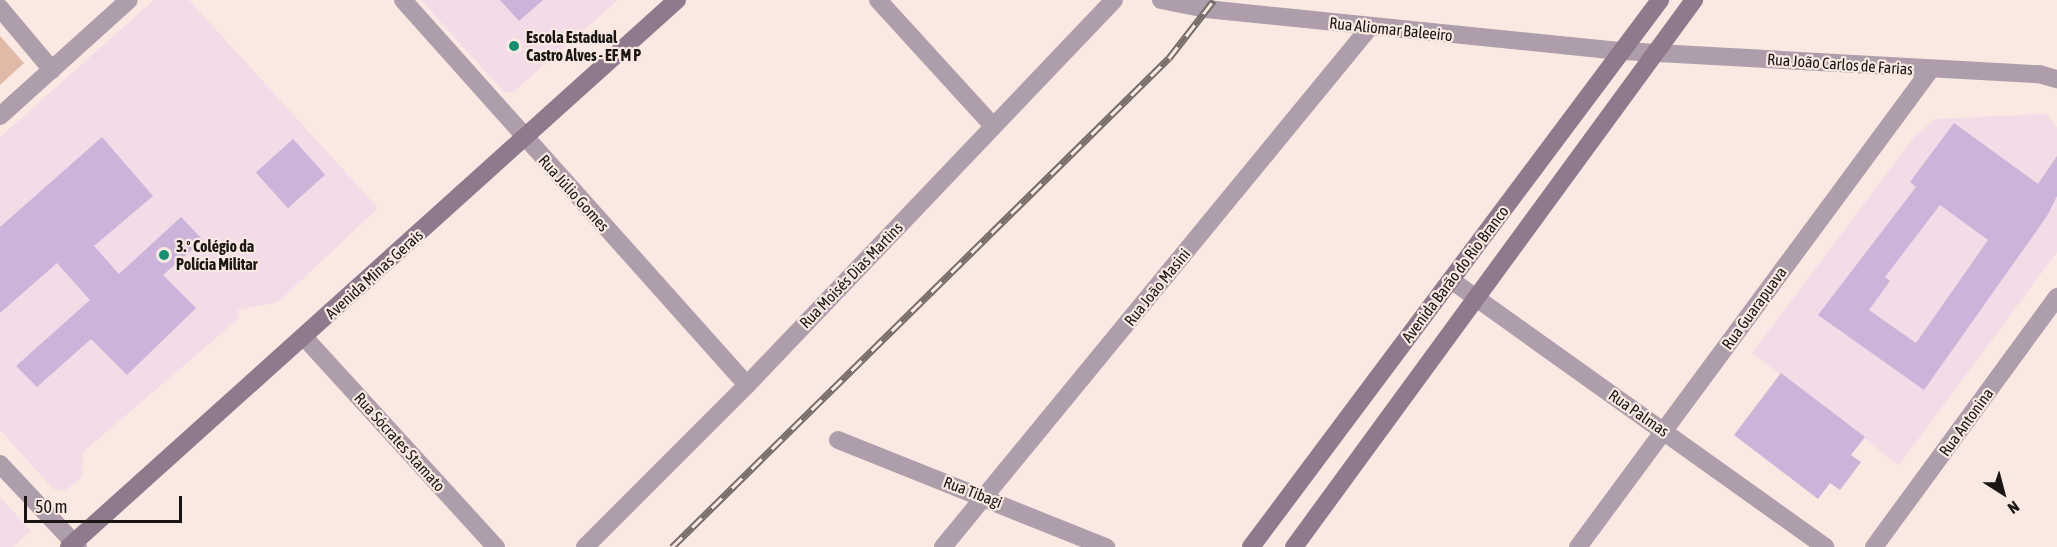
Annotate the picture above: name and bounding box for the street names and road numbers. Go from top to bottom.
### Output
street label: Rua Aliomar Baleeiro [1328,13,1454,45]
street label: Rua João Carlos de Farias [1766,49,1914,79]
street label: Rua Júlio Gomes [535,151,613,235]
street label: Avenida Barão do Rio Branco [1397,202,1513,346]
street label: Rua Moisés Dias Martins [795,218,907,332]
street label: Avenida Minas Gerais [321,225,427,323]
street label: Rua João Masini [1120,244,1194,330]
street label: Rua Guarapuava [1718,263,1790,353]
street label: Rua Antonina [1935,384,1997,460]
street label: Rua Palmas [1605,385,1673,441]
street label: Rua Sócrates Stamato [351,389,449,495]
street label: Rua Tibagi [941,472,1005,512]

